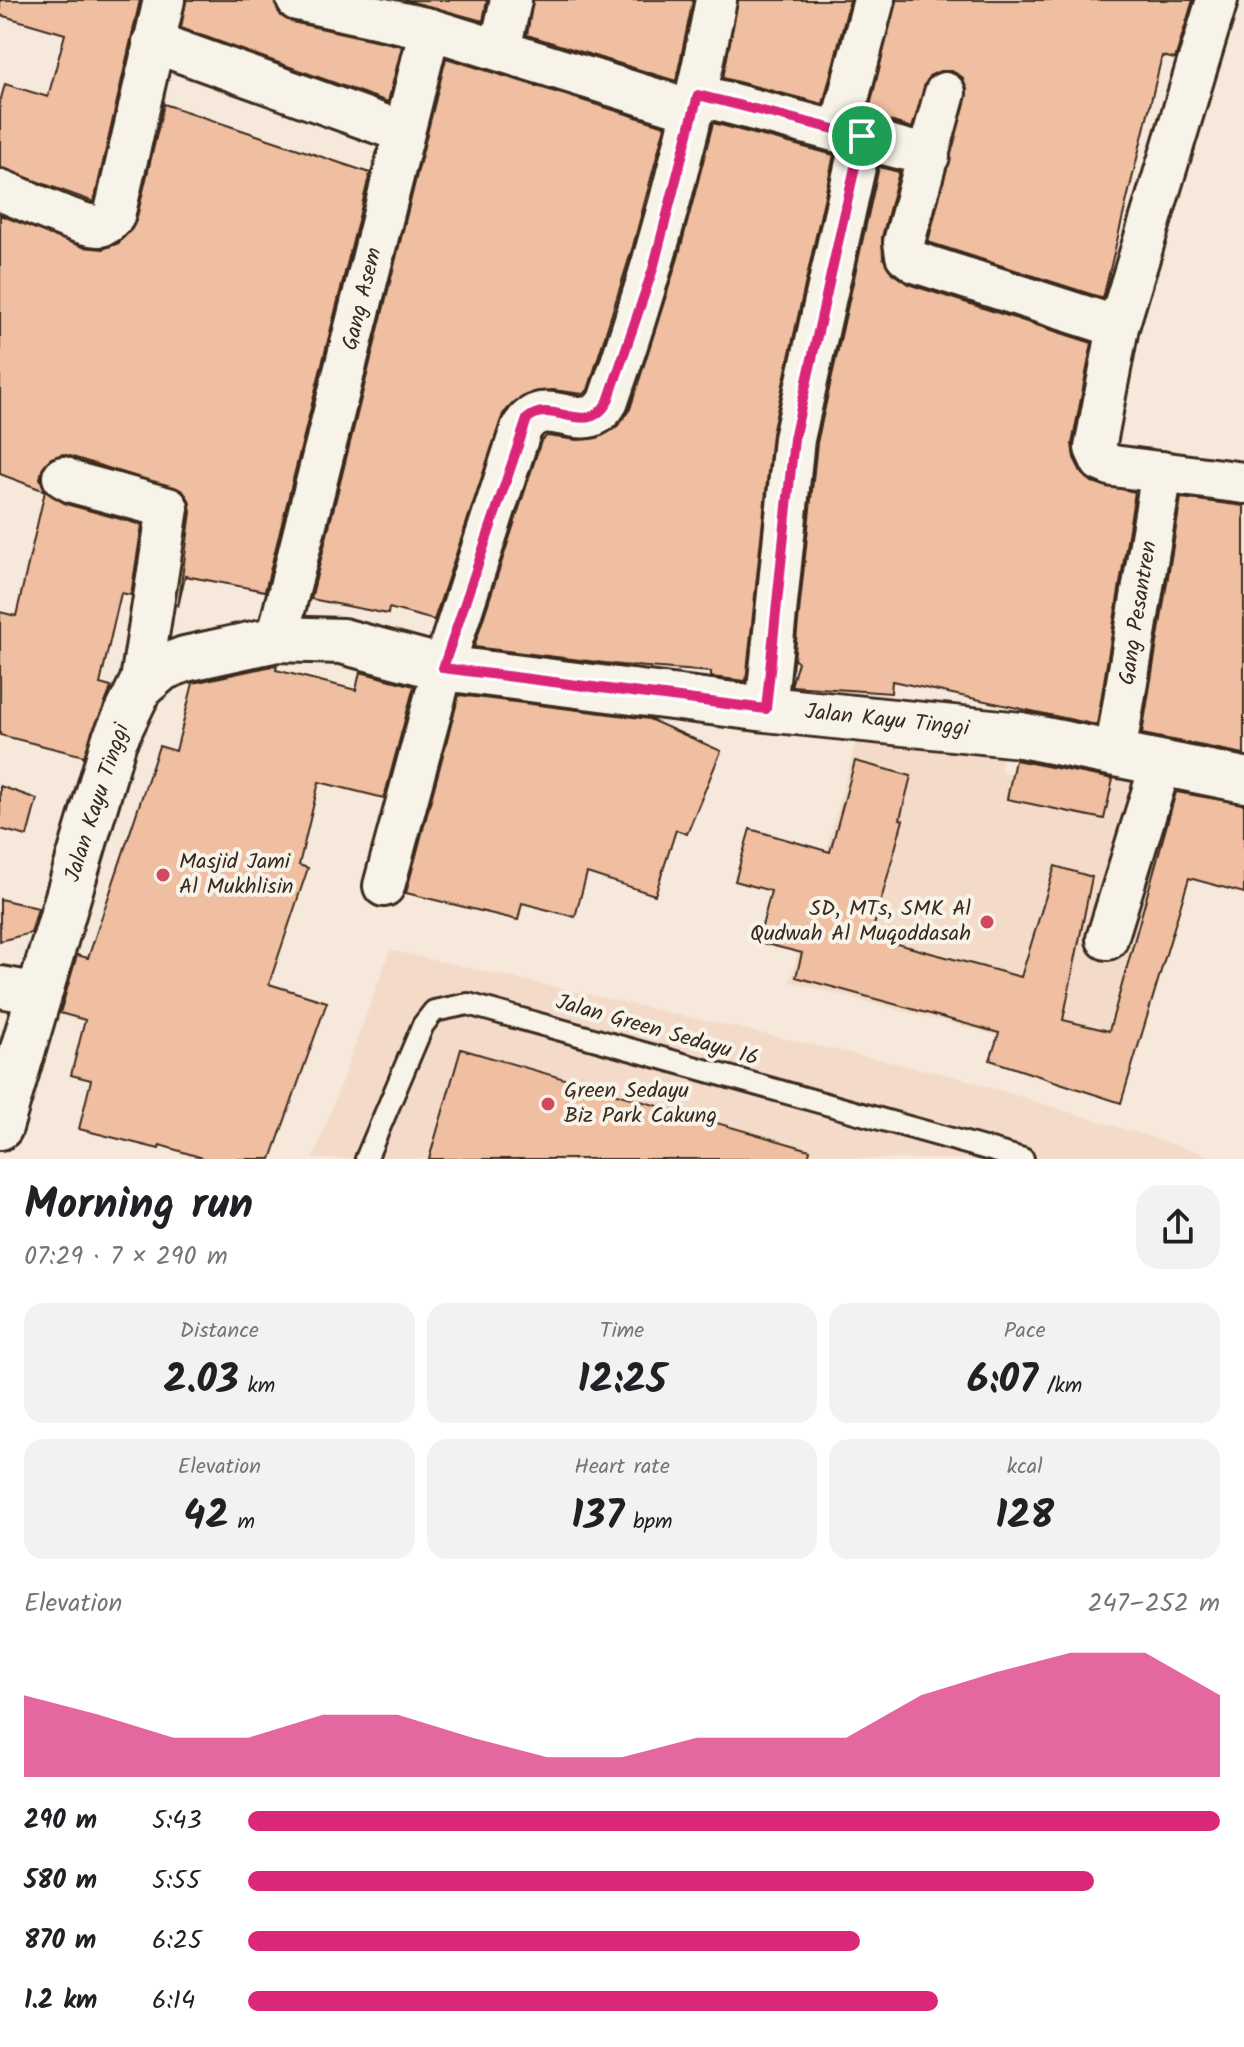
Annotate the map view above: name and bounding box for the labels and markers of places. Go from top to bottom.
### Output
pin [828,102,896,170]
place label: Masjid Jami Al Mukhlisin [179,845,294,905]
marker: Masjid Jami Al Mukhlisin [154,866,172,884]
place label: SD, MTs, SMK Al Qudwah Al Muqoddasah [750,892,972,952]
marker: SD, MTs, SMK Al Qudwah Al Muqoddasah [978,913,996,931]
place label: Green Sedayu Biz Park Cakung [564,1074,717,1134]
marker: Green Sedayu Biz Park Cakung [539,1095,557,1113]

